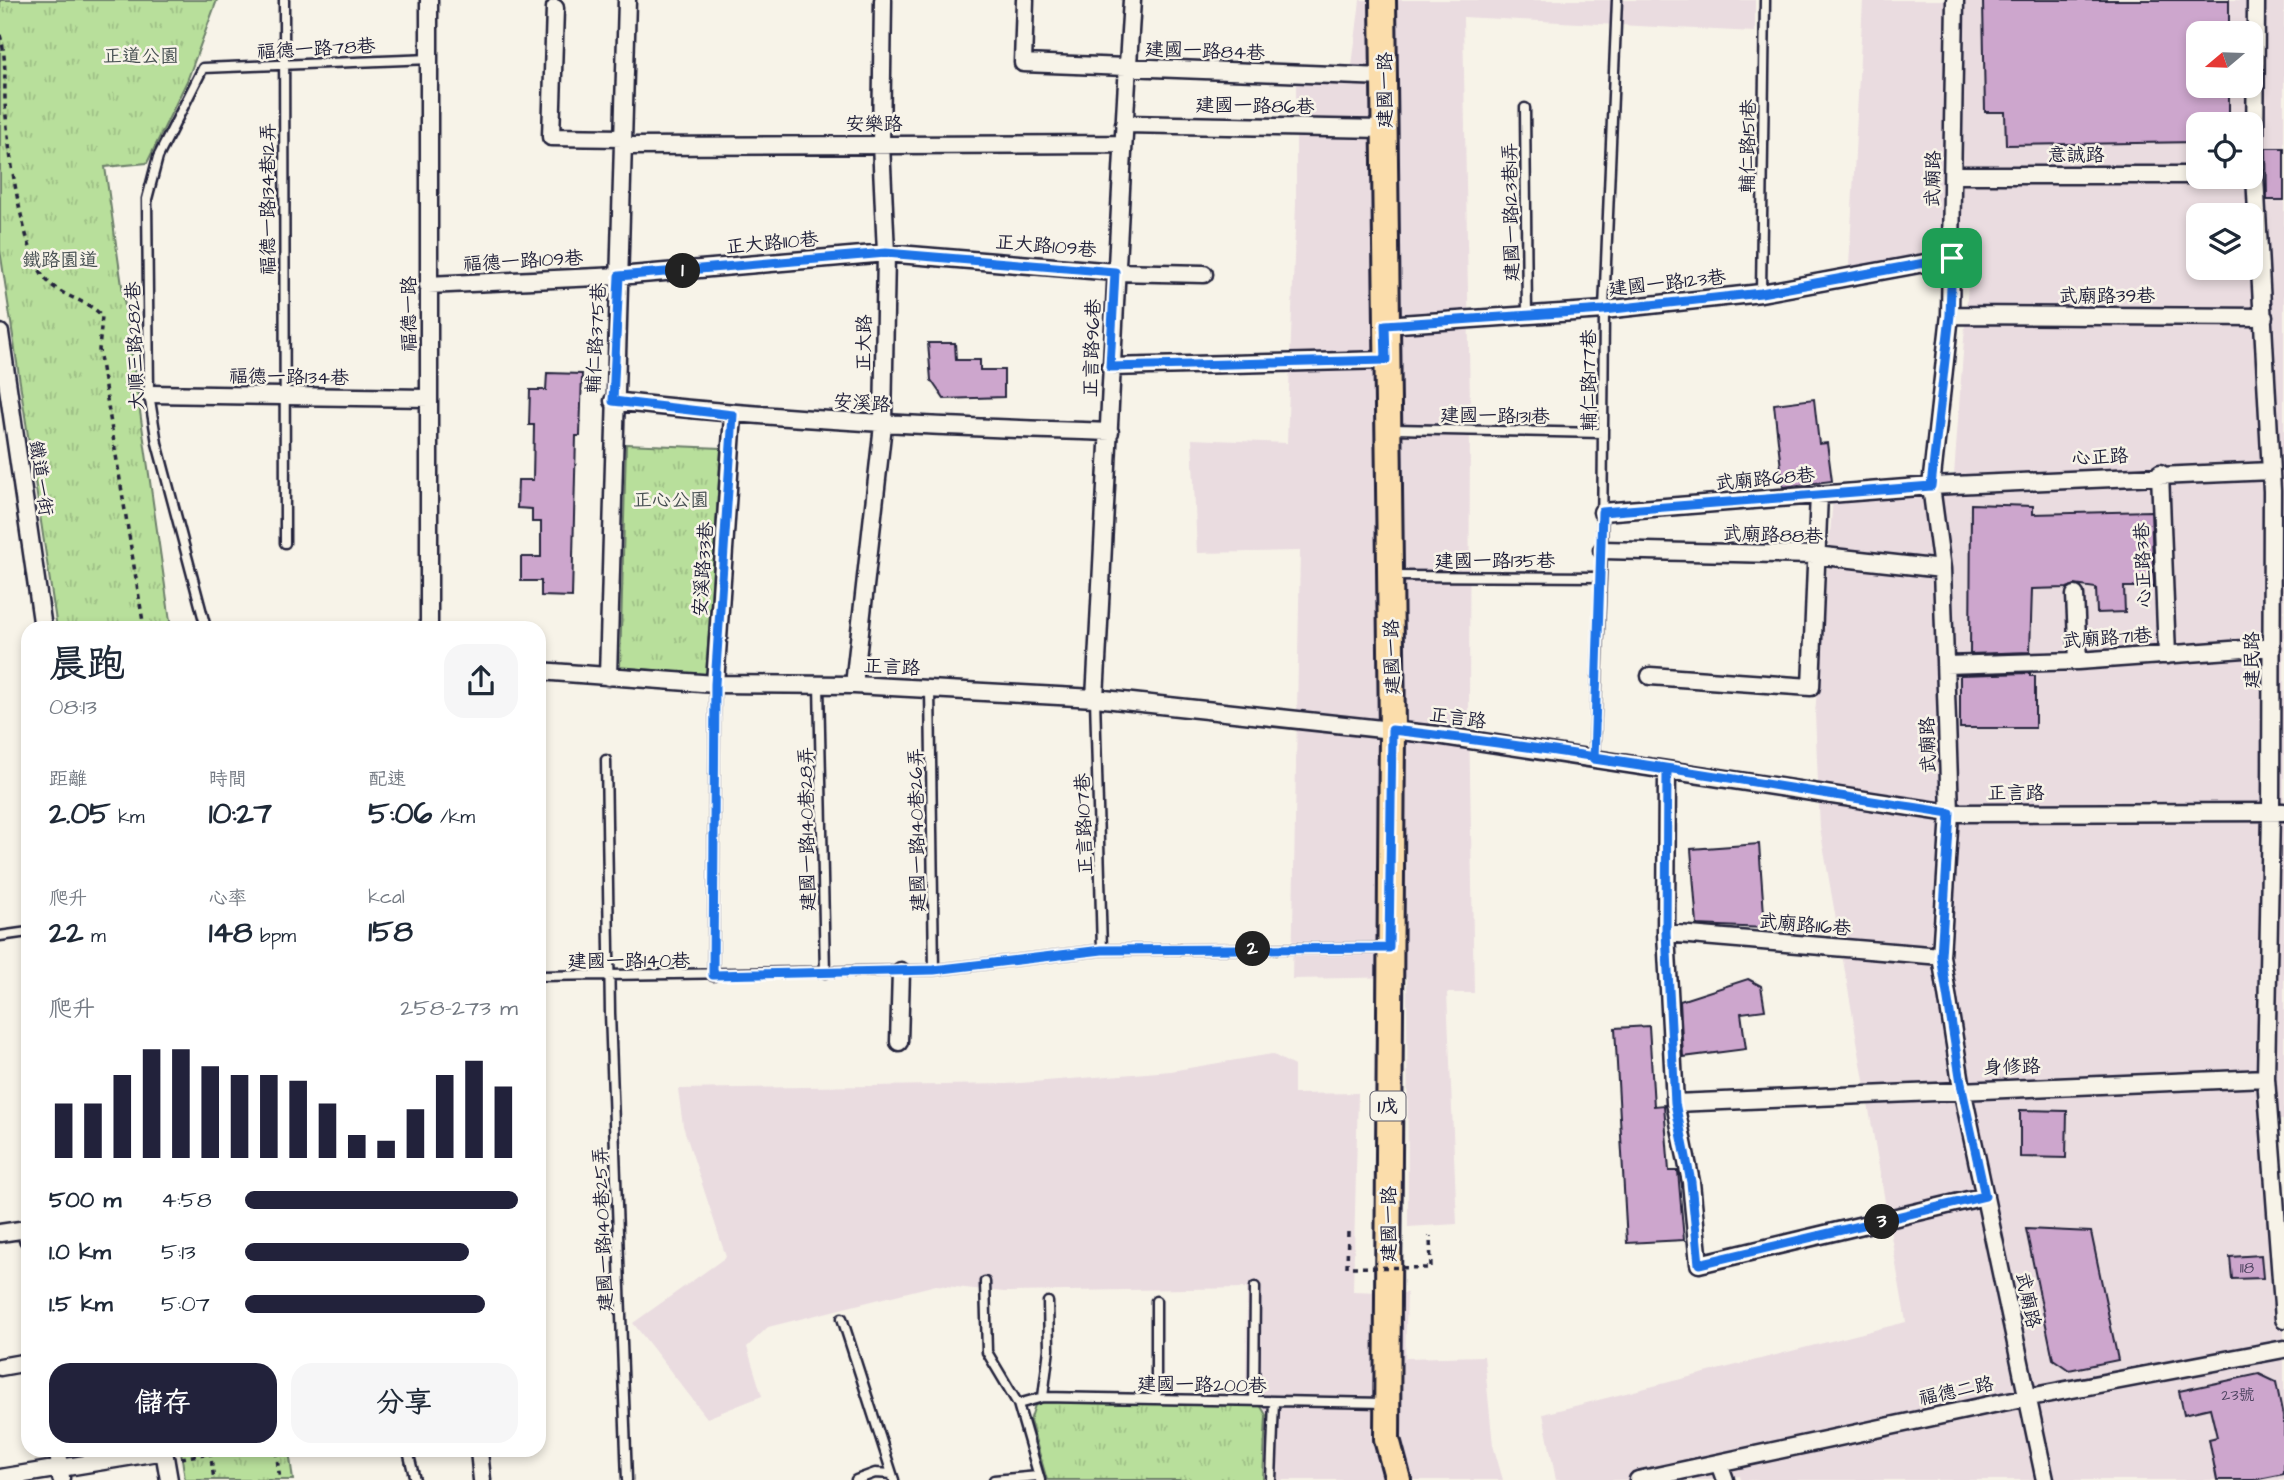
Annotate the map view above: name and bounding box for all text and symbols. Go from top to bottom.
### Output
north arrow [2186,21,2263,98]
map controls [2186,21,2263,280]
street label: 福德一路78巷 [256,33,376,66]
street label: 建國一路84巷 [1144,36,1266,67]
park label: 正道公園 [103,43,179,70]
street label: 建國一路 [1372,52,1399,128]
street label: 建國一路86巷 [1195,92,1315,121]
street label: 輔仁路151巷 [1734,99,1763,193]
street label: 安樂路 [845,111,903,138]
button: locate [2186,112,2263,189]
street label: 福德一路134巷12弄 [255,123,282,275]
street label: 建國一路123巷1弄 [1497,142,1526,282]
street label: 意誠路 [2047,142,2105,169]
street label: 武廟路 [1920,150,1947,208]
button: layers [2186,203,2263,280]
street label: 正大路110巷 [725,226,820,261]
pin [1922,228,1982,288]
street label: 正大路109巷 [994,229,1097,264]
icon: arrive [1933,239,1971,277]
street label: 福德一路109巷 [462,245,584,278]
park label: 鐵路園道 [22,247,98,274]
pin: 1 [666,254,700,288]
text: 1 [681,257,684,284]
street label: 建國一路123巷 [1607,264,1727,303]
street label: 福德一路 [396,276,423,352]
street label: 大順三路282巷 [120,281,151,411]
street label: 輔仁路375巷 [580,282,613,394]
street label: 武廟路39巷 [2059,283,2155,310]
street label: 正言路96巷 [1077,298,1108,398]
street label: 正大路 [851,314,878,372]
street label: 輔仁路177巷 [1576,329,1603,431]
street label: 福德一路134巷 [229,363,349,392]
street label: 安溪路 [833,388,891,419]
street label: 建國一路131巷 [1440,402,1550,431]
street label: 鐵道一街 [22,439,59,518]
street label: 心正路 [2071,443,2129,472]
street label: 武廟路68巷 [1714,462,1816,497]
park label: 正心公園 [633,487,709,514]
street label: 武廟路88巷 [1722,520,1824,551]
street label: 安溪路33巷 [687,521,720,618]
street label: 心正路3巷 [2129,522,2158,608]
street label: 建國一路135巷 [1435,548,1555,575]
street label: 建國一路 [1378,619,1407,695]
street label: 武廟路71巷 [2061,622,2153,655]
street label: 建民路 [2239,631,2266,689]
text: 晨跑 [49,639,125,691]
button: share [444,644,518,718]
street label: 正言路 [863,653,921,682]
text: 08:13 [49,691,97,723]
street label: 正言路 [1428,701,1488,736]
street label: 武廟路 [1914,716,1943,774]
street label: 建國一路140巷28弄 [793,746,822,911]
street label: 建國一路140巷26弄 [903,748,932,912]
text: 距離 [49,766,87,793]
text: 時間 [209,766,247,793]
text: 配速 [368,766,406,793]
street label: 正言路107巷 [1069,772,1100,875]
street label: 正言路 [1987,780,2045,807]
text: 2.05 [49,793,111,835]
text: 10:27 [209,793,272,835]
text: 5:06 [368,793,432,835]
text: km [111,804,145,831]
text: /km [432,804,475,831]
text: kcal [368,884,405,911]
text: 爬升 [49,885,87,912]
text: 心率 [209,885,247,912]
street label: 武廟路116巷 [1757,908,1852,943]
text: 158 [368,911,413,953]
text: 22 [49,912,83,954]
text: 148 [209,912,252,954]
text: m [83,923,106,950]
text: bpm [252,923,296,950]
pin: 2 [1236,932,1270,967]
text: 2 [1247,935,1258,962]
street label: 建國一路140巷 [568,948,690,975]
text: 258–273 m [400,992,518,1024]
text: 爬升 [49,993,95,1025]
street label: 身修路 [1983,1053,2041,1082]
road number: 1戊 [1370,1092,1406,1120]
street label: 建國一路140巷25弄 [587,1146,620,1312]
text: 500 m [49,1184,121,1216]
text: 4:58 [161,1184,212,1216]
street label: 建國一路 [1376,1186,1403,1262]
pin: 3 [1864,1204,1899,1240]
text: 3 [1877,1208,1886,1235]
text: 1.0 km [49,1236,111,1268]
text: 5:13 [161,1236,196,1268]
house number: 118 [2240,1257,2254,1279]
street label: 武廟路 [2008,1270,2047,1331]
text: 1.5 km [49,1288,113,1320]
text: 5:07 [161,1288,210,1320]
button: 儲存 [49,1363,277,1443]
button: 分享 [291,1363,518,1443]
street label: 福德二路 [1916,1370,1996,1413]
street label: 建國一路200巷 [1137,1371,1267,1400]
house number: 23號 [2221,1384,2255,1406]

